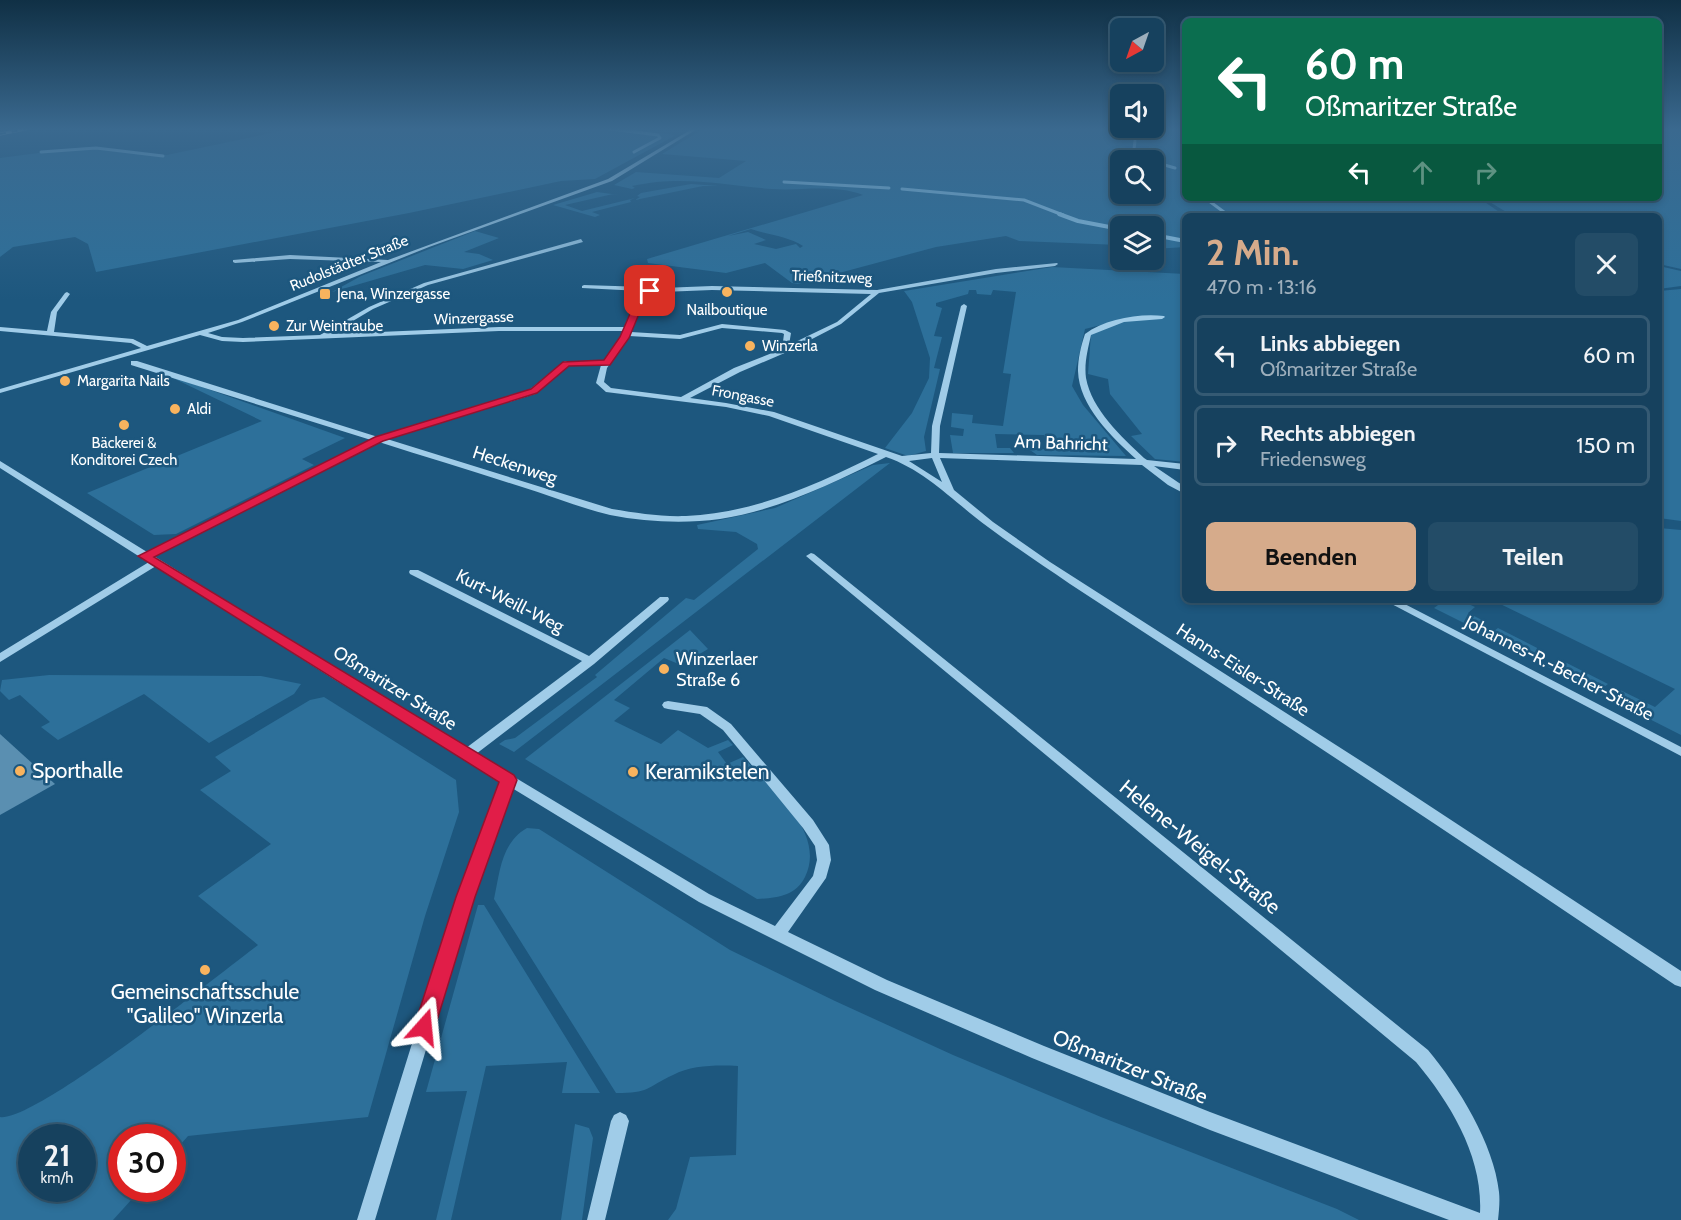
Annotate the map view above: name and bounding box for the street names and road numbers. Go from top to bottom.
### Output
street label: Rudolstädter Straße [287,231,411,295]
street label: Trießnitzweg [791,267,873,287]
street label: Winzergasse [434,308,514,328]
street label: Frongasse [710,381,776,411]
street label: Am Bahricht [1014,430,1108,456]
street label: Heckenweg [470,441,561,489]
street label: Kurt-Weill-Weg [452,564,569,638]
street label: Johannes-R.-Becher-Straße [1460,610,1657,725]
street label: Hanns-Eisler-Straße [1172,619,1314,721]
street label: Oßmaritzer Straße [329,641,461,735]
street label: Helene-Weigel-Straße [1115,774,1286,919]
street label: Oßmaritzer Straße [1049,1024,1212,1109]

